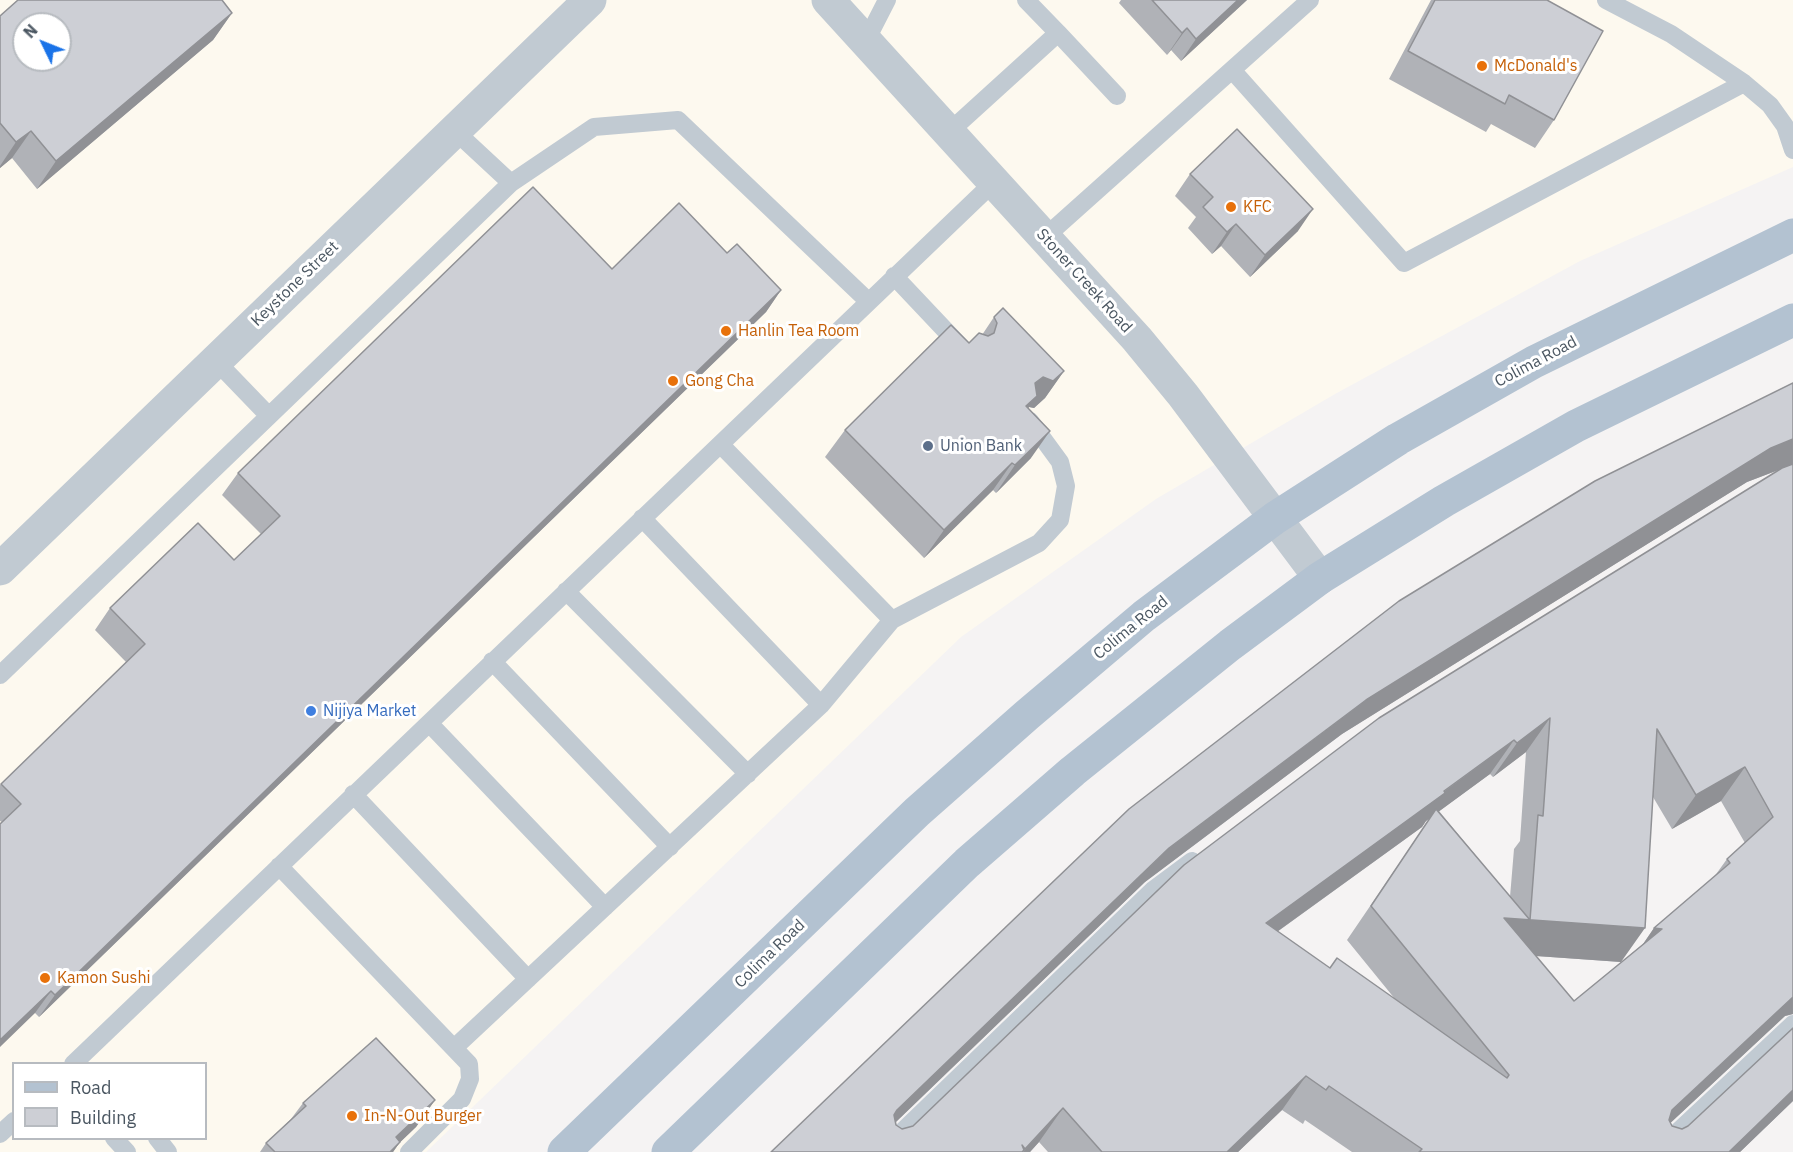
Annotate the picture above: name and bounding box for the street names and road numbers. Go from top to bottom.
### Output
street label: Stoner Creek Road [1032,225,1136,337]
street label: Keystone Street [247,237,343,331]
street label: Colima Road [1492,332,1580,392]
street label: Colima Road [1090,592,1172,664]
street label: Colima Road [731,916,809,992]

